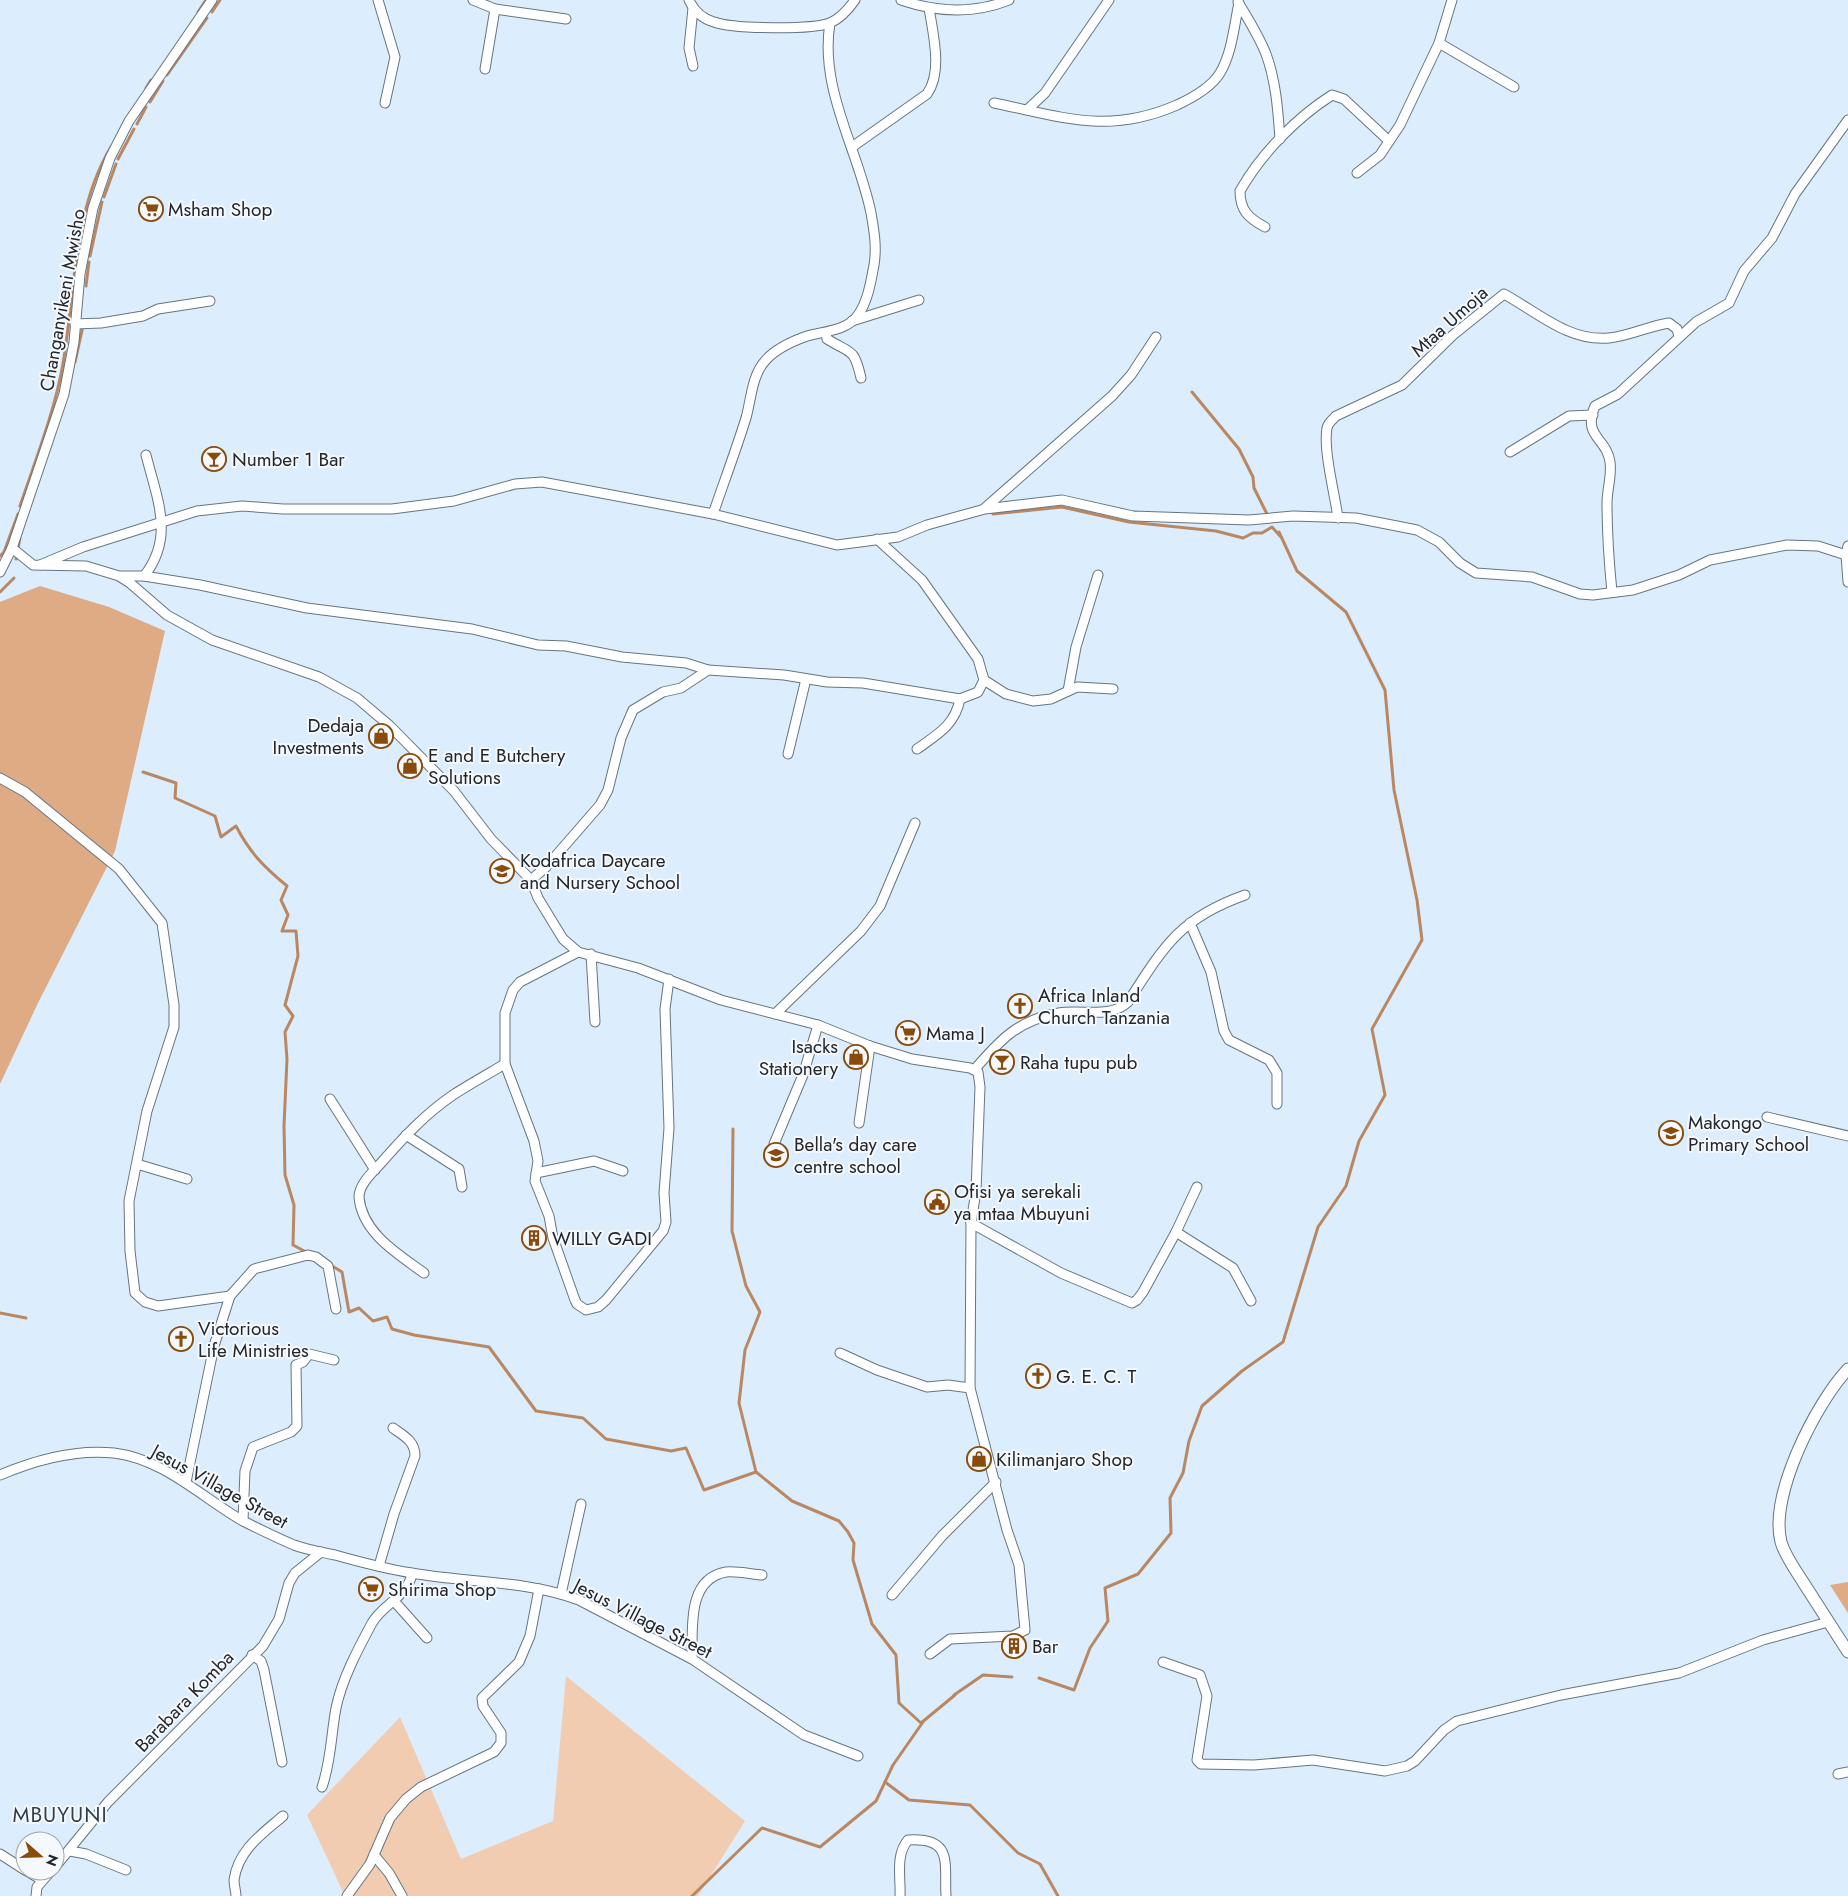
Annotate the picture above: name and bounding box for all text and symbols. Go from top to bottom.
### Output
supermarket icon: Msham Shop [138,196,164,222]
place label: Msham Shop [168,196,272,223]
street label: Changanyikeni Mwisho [33,207,92,394]
street label: Mtaa Umoja [1405,280,1494,363]
bar icon: Number 1 Bar [201,446,227,472]
place label: Number 1 Bar [232,446,345,473]
place label: Dedaja Investments [273,712,364,761]
shop icon: Dedaja Investments [368,723,394,749]
place label: E and E Butchery Solutions [428,742,566,791]
shop icon: E and E Butchery Solutions [397,753,423,779]
place label: Kodafrica Daycare and Nursery School [520,847,680,896]
school or university icon: Kodafrica Daycare and Nursery School [489,858,515,884]
place label: Africa Inland Church Tanzania [1038,982,1170,1031]
church icon: Africa Inland Church Tanzania [1007,993,1033,1019]
supermarket icon: Mama J [895,1020,921,1046]
place label: Mama J [926,1020,985,1047]
place label: Isacks Stationery [759,1033,839,1082]
shop icon: Isacks Stationery [843,1044,869,1070]
bar icon: Raha tupu pub [989,1049,1015,1075]
place label: Raha tupu pub [1020,1049,1137,1076]
place label: Makongo Primary School [1688,1109,1809,1158]
school or university icon: Makongo Primary School [1658,1120,1684,1146]
place label: Bella's day care centre school [794,1131,917,1180]
school or university icon: Bella's day care centre school [763,1142,789,1168]
place label: Ofisi ya serekali ya mtaa Mbuyuni [954,1178,1090,1227]
public building icon: Ofisi ya serekali ya mtaa Mbuyuni [924,1189,950,1215]
building icon: WILLY GADI [521,1225,547,1251]
place label: WILLY GADI [552,1225,652,1252]
place label: Victorious Life Ministries [198,1315,309,1364]
church icon: Victorious Life Ministries [168,1326,194,1352]
church icon: G. E. C. T [1025,1363,1051,1389]
place label: G. E. C. T [1056,1363,1137,1390]
street label: Jesus Village Street [144,1436,293,1535]
shop icon: Kilimanjaro Shop [966,1446,992,1472]
place label: Kilimanjaro Shop [996,1446,1133,1473]
street label: Jesus Village Street [566,1570,717,1665]
supermarket icon: Shirima Shop [358,1576,384,1602]
place label: Shirima Shop [388,1576,496,1603]
building icon: Bar [1001,1633,1027,1659]
place label: Bar [1032,1633,1059,1660]
street label: Barabara Komba [129,1644,240,1758]
district label: MBUYUNI [12,1800,108,1830]
north arrow [15,1831,65,1881]
text: N [41,1852,64,1869]

